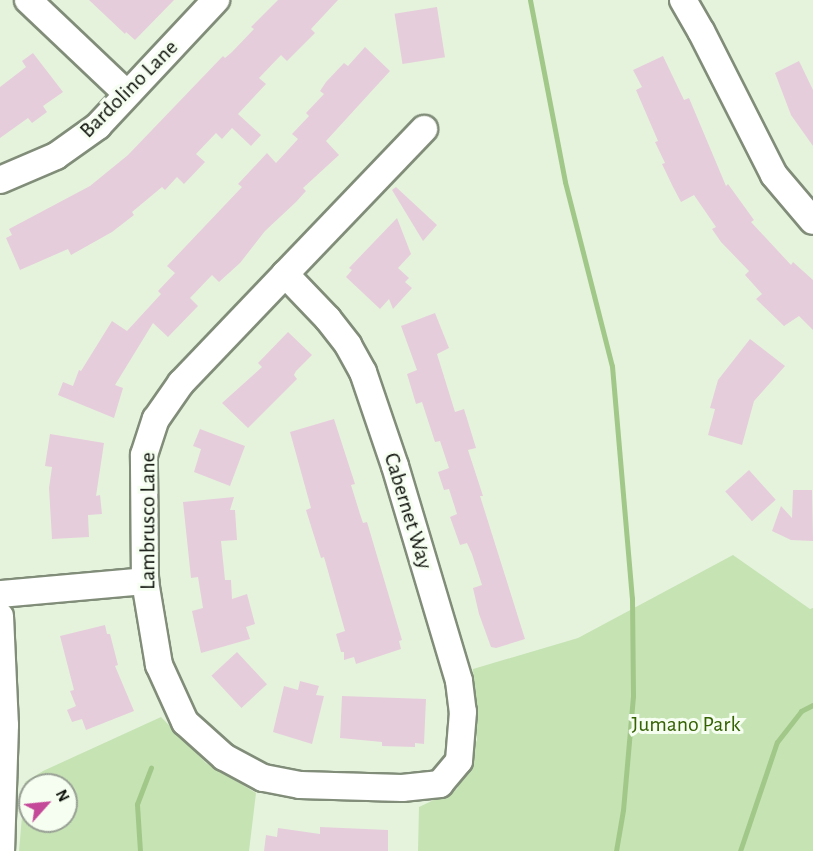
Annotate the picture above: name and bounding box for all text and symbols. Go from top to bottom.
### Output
street label: Bardolino Lane [74,34,184,144]
street label: Cabernet Way [378,450,438,572]
street label: Lambrusco Lane [135,452,161,590]
park label: Jumano Park [632,712,740,738]
north arrow [18,773,78,833]
text: N [53,787,72,804]

